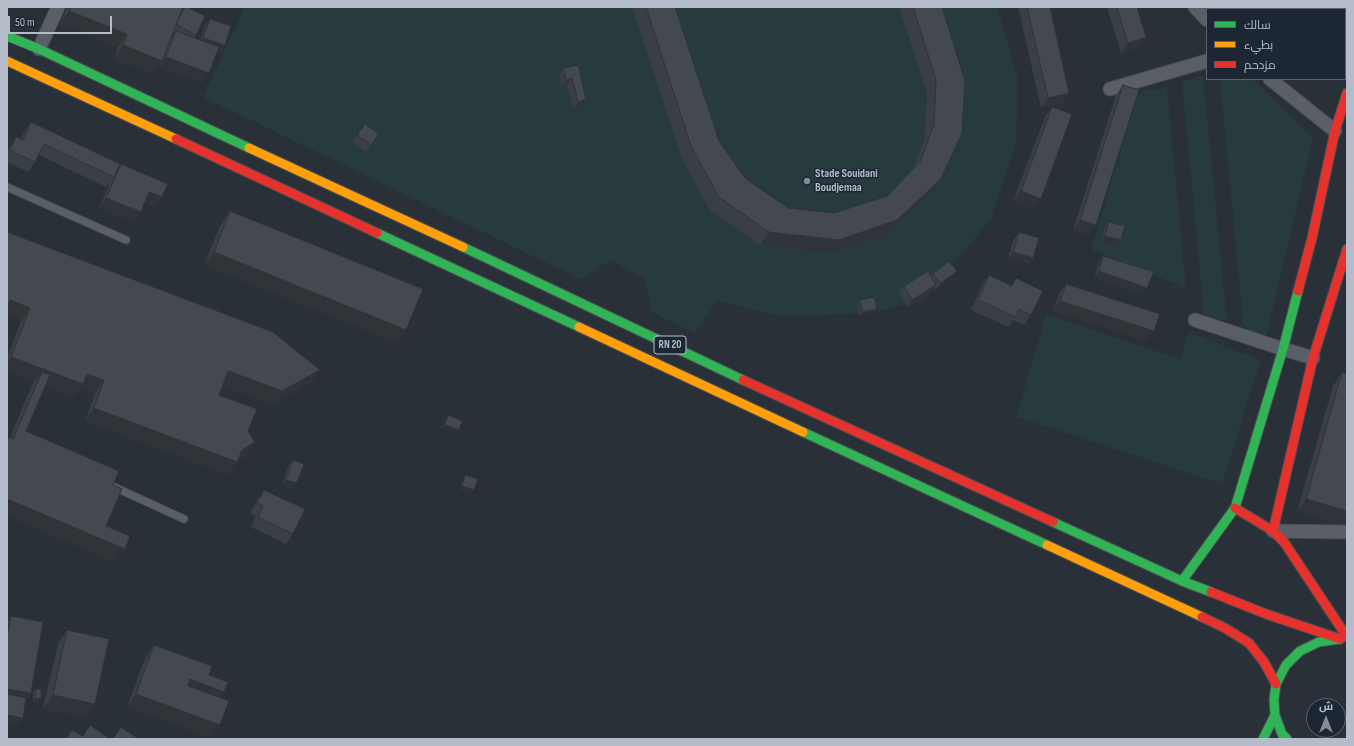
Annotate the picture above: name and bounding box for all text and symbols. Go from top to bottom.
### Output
scale bar [10,8,114,34]
legend [1206,8,1346,80]
text: 50 m [15,15,35,30]
text: سالك [1244,18,1271,33]
text: بطيء [1244,38,1273,53]
text: مزدحم [1244,58,1276,73]
place label: Stade Souidani Boudjemaa [815,167,878,195]
marker: Stade Souidani Boudjemaa [802,176,812,186]
road number: RN 20 [654,336,686,354]
north arrow [1306,698,1346,738]
text: ش [1319,700,1333,713]

